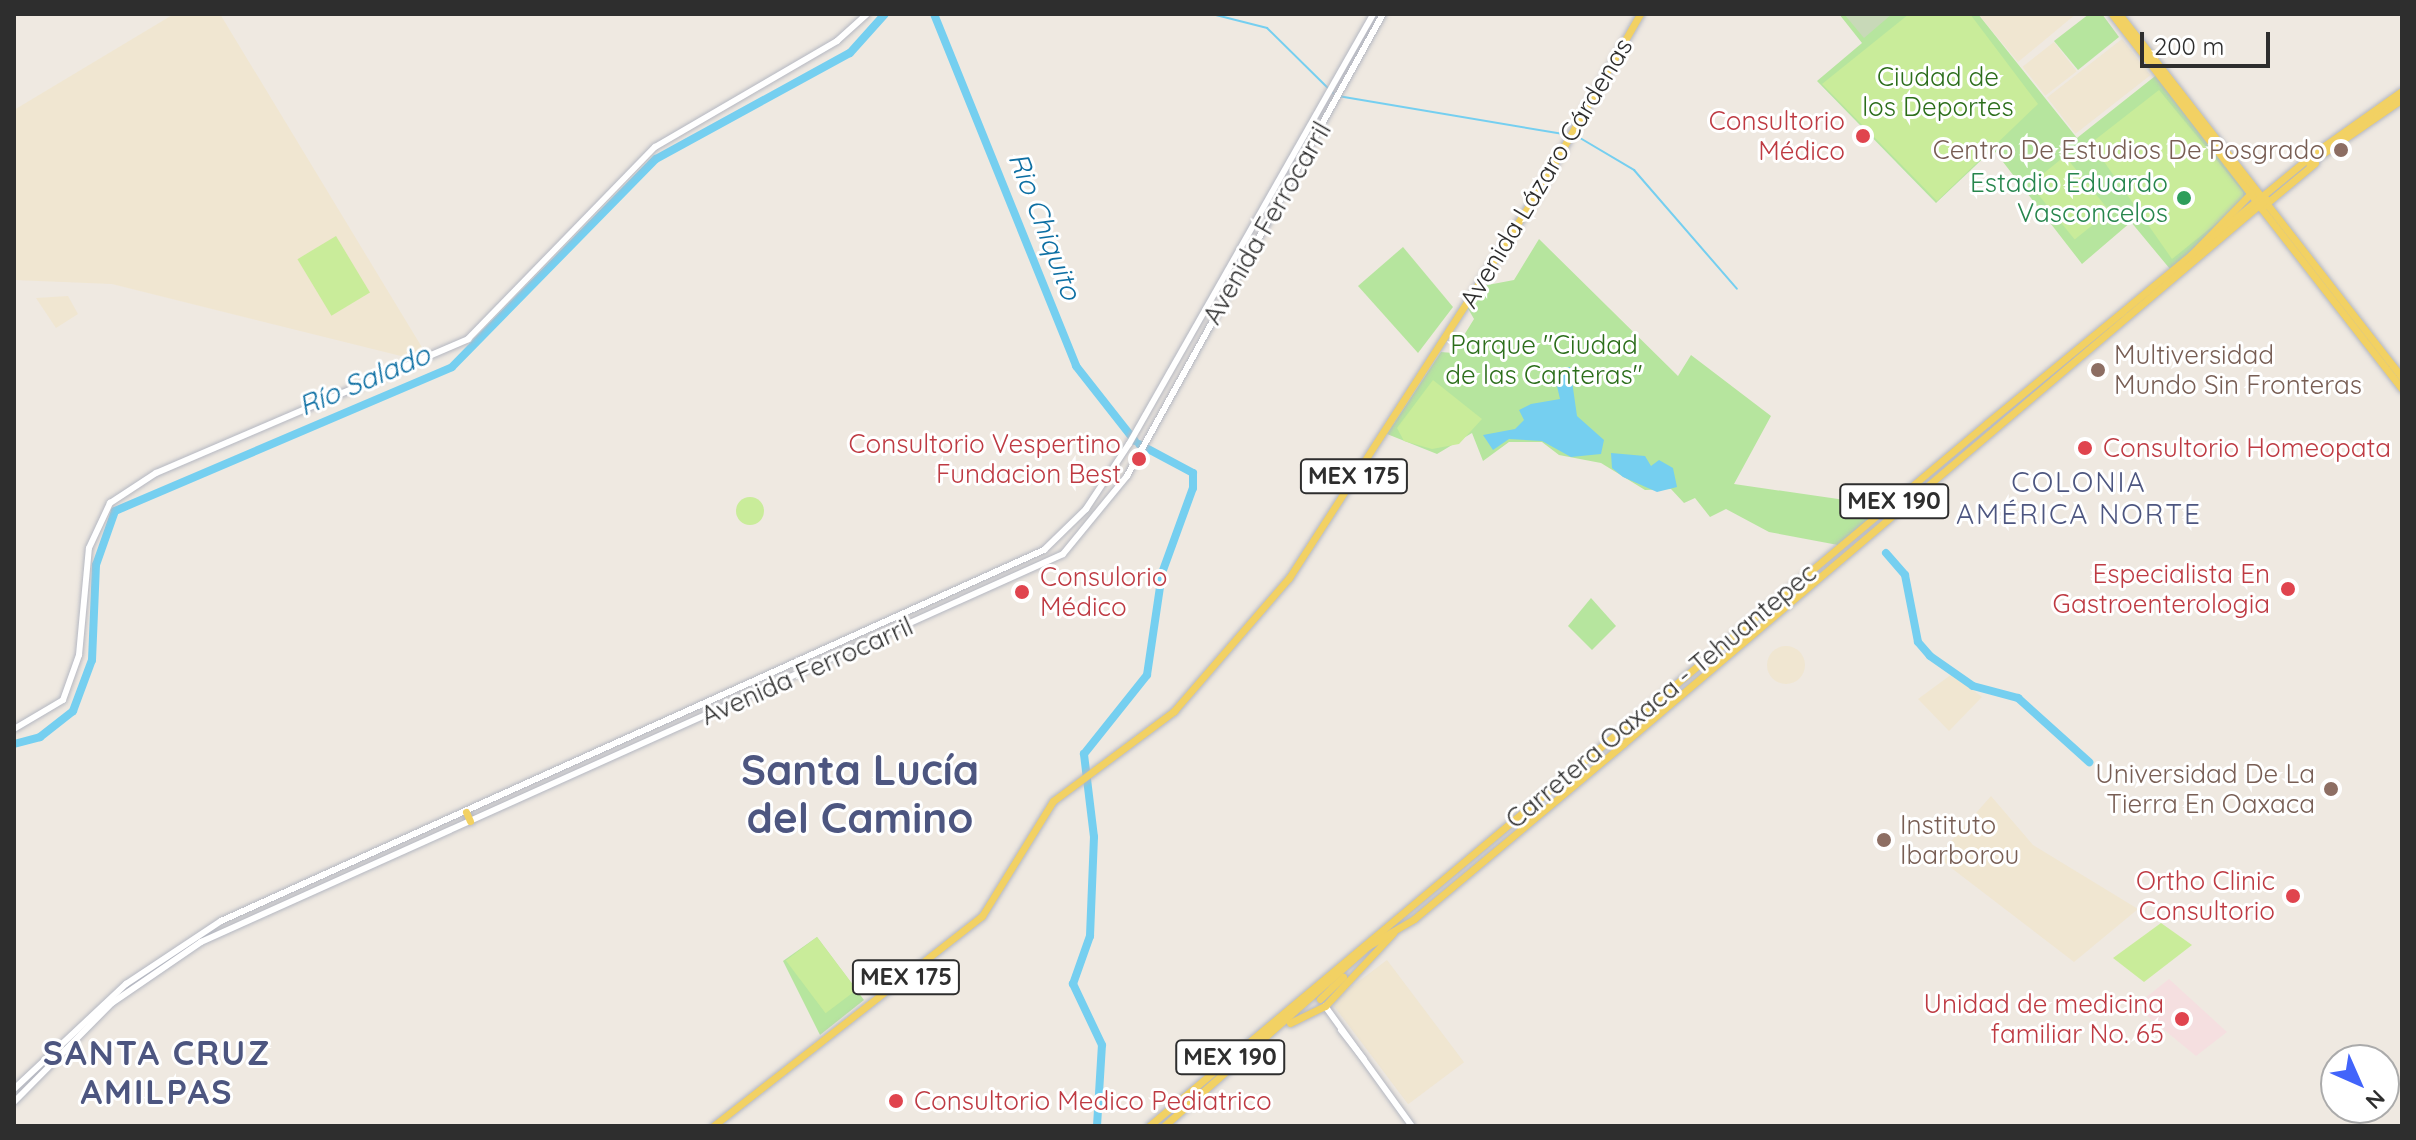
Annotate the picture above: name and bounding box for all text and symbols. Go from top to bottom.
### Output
scale bar [2144,16,2274,66]
text: 200 m [2154,31,2224,61]
street label: Avenida Lázaro Cárdenas [1453,32,1639,314]
park label: Ciudad de los Deportes [1862,61,2014,122]
place label: Consultorio Médico [1709,105,1845,166]
street label: Avenida Ferrocarril [1196,116,1338,330]
marker: Consultorio Médico [1852,125,1874,147]
place label: Centro De Estudios De Posgrado [1933,134,2325,166]
marker: Centro De Estudios De Posgrado [2332,141,2350,159]
water label: Rio Chiquito [1002,148,1088,304]
place label: Estadio Eduardo Vasconcelos [1970,167,2168,228]
marker: Estadio Eduardo Vasconcelos [2175,189,2193,207]
park label: Parque "Ciudad de las Canteras" [1445,329,1643,390]
water label: Río Salado [293,337,435,423]
place label: Multiversidad Mundo Sin Fronteras [2114,339,2362,400]
marker: Multiversidad Mundo Sin Fronteras [2089,361,2107,379]
place label: Consultorio Vespertino Fundacion Best [848,428,1121,490]
place label: Consultorio Homeopata [2103,432,2391,464]
marker: Consultorio Homeopata [2074,437,2096,459]
marker: Consultorio Vespertino Fundacion Best [1128,448,1150,470]
road number: MEX 175 [1298,456,1410,496]
district label: COLONIA AMÉRICA NORTE [1956,465,2202,531]
road number: MEX 190 [1838,481,1950,521]
street label: Carretera Oaxaca - Tehuantepec [1500,557,1822,835]
place label: Especialista En Gastroenterologia [2052,558,2270,620]
place label: Consulorio Médico [1040,561,1167,622]
marker: Especialista En Gastroenterologia [2277,578,2299,600]
marker: Consulorio Médico [1011,581,1033,603]
street label: Avenida Ferrocarril [696,610,918,732]
district label: Santa Lucía del Camino [741,745,979,844]
place label: Universidad De La Tierra En Oaxaca [2095,758,2315,820]
marker: Universidad De La Tierra En Oaxaca [2322,780,2340,798]
place label: Instituto Ibarborou [1900,809,2019,870]
marker: Instituto Ibarborou [1875,831,1893,849]
place label: Ortho Clinic Consultorio [2136,865,2275,926]
marker: Ortho Clinic Consultorio [2282,885,2304,907]
road number: MEX 175 [850,957,962,997]
place label: Unidad de medicina familiar No. 65 [1923,988,2164,1050]
marker: Unidad de medicina familiar No. 65 [2171,1008,2193,1030]
district label: SANTA CRUZ AMILPAS [43,1032,271,1112]
road number: MEX 190 [1174,1037,1286,1077]
north arrow [2320,1044,2400,1124]
text: N [2360,1084,2391,1115]
place label: Consultorio Medico Pediatrico [914,1085,1272,1117]
marker: Consultorio Medico Pediatrico [885,1090,907,1112]

